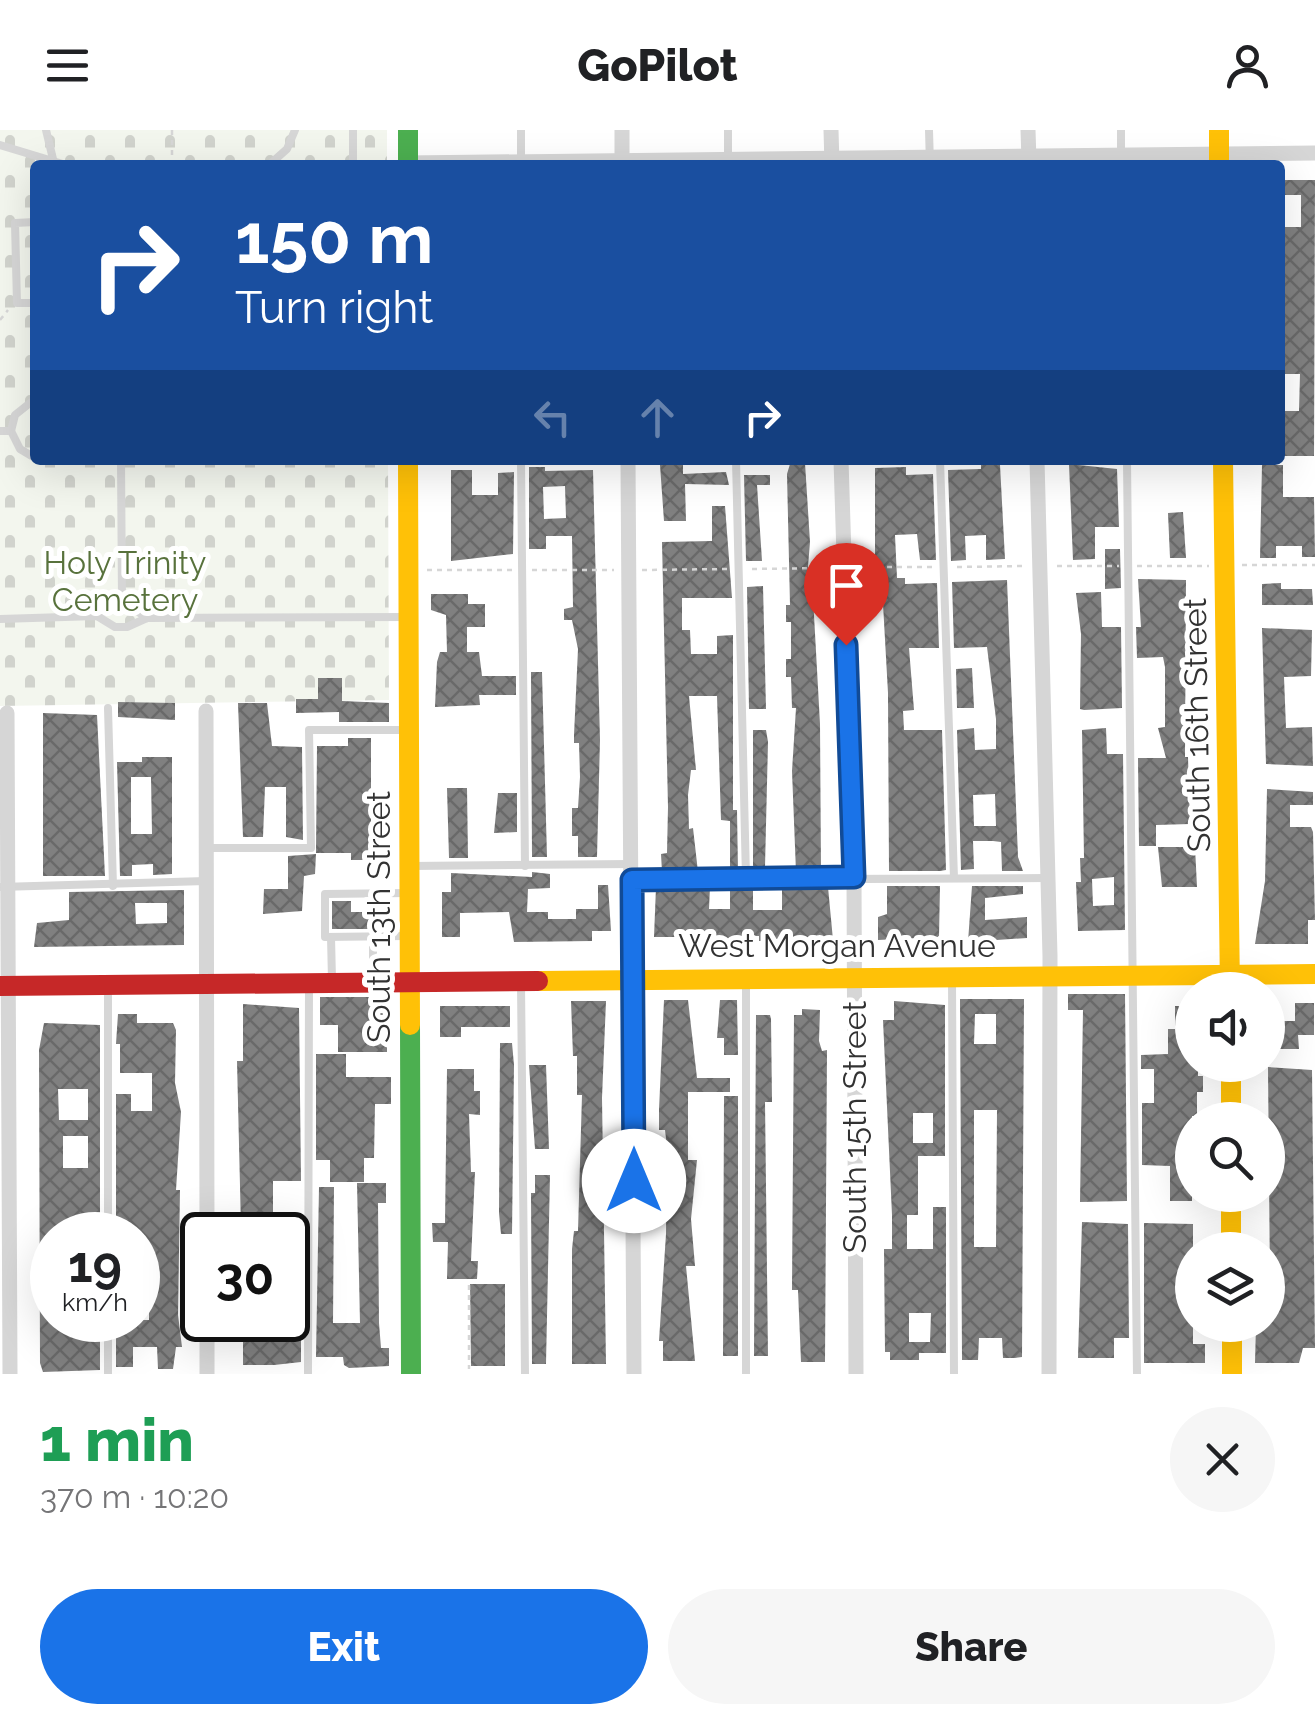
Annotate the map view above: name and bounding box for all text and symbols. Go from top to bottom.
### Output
icon: menu [40,38,95,93]
icon: person [1220,38,1275,93]
text: GoPilot [577,39,738,92]
text: 150 m [235,197,433,279]
icon: right [70,200,200,330]
text: Turn right [235,281,433,334]
icon: left [525,390,580,445]
icon: ahead [630,390,685,445]
icon: right [735,390,790,445]
pin [804,543,889,646]
park label: Holy Trinity Cemetery [44,544,206,618]
icon: arrive [819,558,874,613]
street label: South 16th Street [1176,597,1217,852]
street label: South 13th Street [360,791,397,1043]
street label: West Morgan Avenue [678,927,996,964]
map controls [1175,972,1285,1342]
button: sound [1175,972,1285,1082]
street label: South 15th Street [836,1001,873,1253]
button: search [1175,1102,1285,1212]
position arrow [582,1129,686,1233]
speed limit sign: 30 [180,1212,310,1342]
button: layers [1175,1232,1285,1342]
text: 19 [68,1235,122,1294]
text: km/h [62,1287,128,1317]
text: 1 min [40,1405,194,1475]
button: close [1170,1407,1275,1512]
text: 370 m · 10:20 [40,1478,229,1515]
button: Exit [40,1589,648,1704]
button: Share [668,1589,1275,1704]

